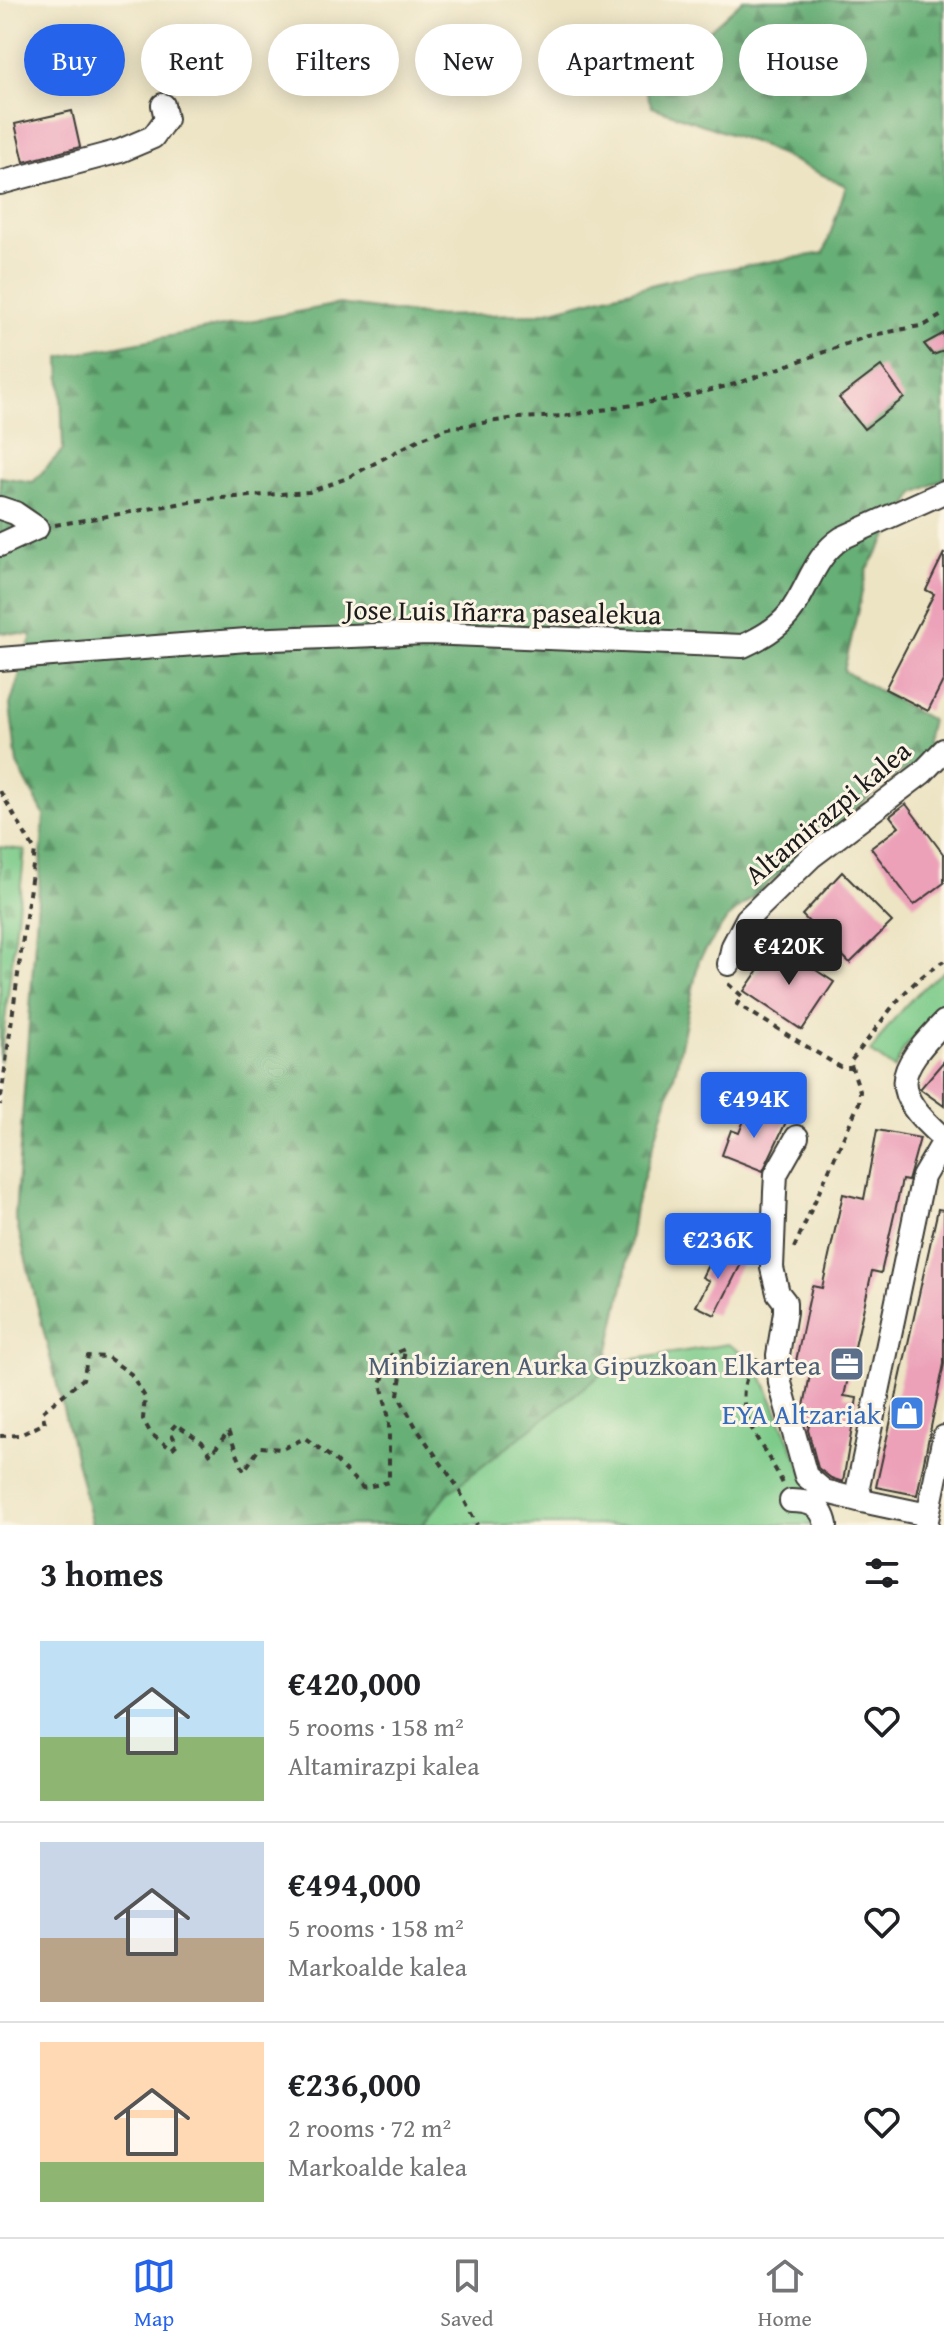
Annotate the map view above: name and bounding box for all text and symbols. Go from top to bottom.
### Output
chip: Buy [24,24,125,96]
chip: Rent [141,24,252,96]
chip: Filters [268,24,399,96]
chip: New [415,24,522,96]
chip: Apartment [538,24,723,96]
chip: House [739,24,867,96]
street label: Jose Luis Iñarra pasealekua [341,588,662,634]
street label: Altamirazpi kalea [735,730,920,894]
pin: €420K [733,919,845,987]
text: €420K [754,925,824,964]
pin: €494K [698,1072,810,1140]
text: €494K [719,1078,789,1117]
pin: €236K [662,1213,774,1281]
text: €236K [683,1219,753,1258]
place label: Minbiziaren Aurka Gipuzkoan Elkartea [368,1344,822,1385]
office icon: Minbiziaren Aurka Gipuzkoan Elkartea [828,1345,866,1383]
place label: EYA Altzariak [722,1393,882,1434]
shop icon: EYA Altzariak [888,1394,926,1432]
text: 3 homes [40,1549,164,1598]
icon: filters [860,1551,904,1595]
text: €420,000 [288,1658,421,1707]
icon: home [104,1673,200,1769]
icon: heart [860,1699,904,1743]
text: 5 rooms · 158 m² [288,1707,464,1746]
text: Altamirazpi kalea [288,1746,480,1785]
text: €494,000 [288,1859,421,1908]
icon: home [104,1874,200,1970]
icon: heart [860,1900,904,1944]
text: 5 rooms · 158 m² [288,1908,464,1947]
text: Markoalde kalea [288,1947,467,1986]
text: €236,000 [288,2059,421,2108]
icon: home [104,2074,200,2170]
icon: heart [860,2100,904,2144]
text: 2 rooms · 72 m² [288,2108,451,2147]
text: Markoalde kalea [288,2147,467,2186]
tab: Map [132,2254,176,2334]
tab: Saved [440,2254,494,2334]
tab: Home [758,2254,812,2334]

